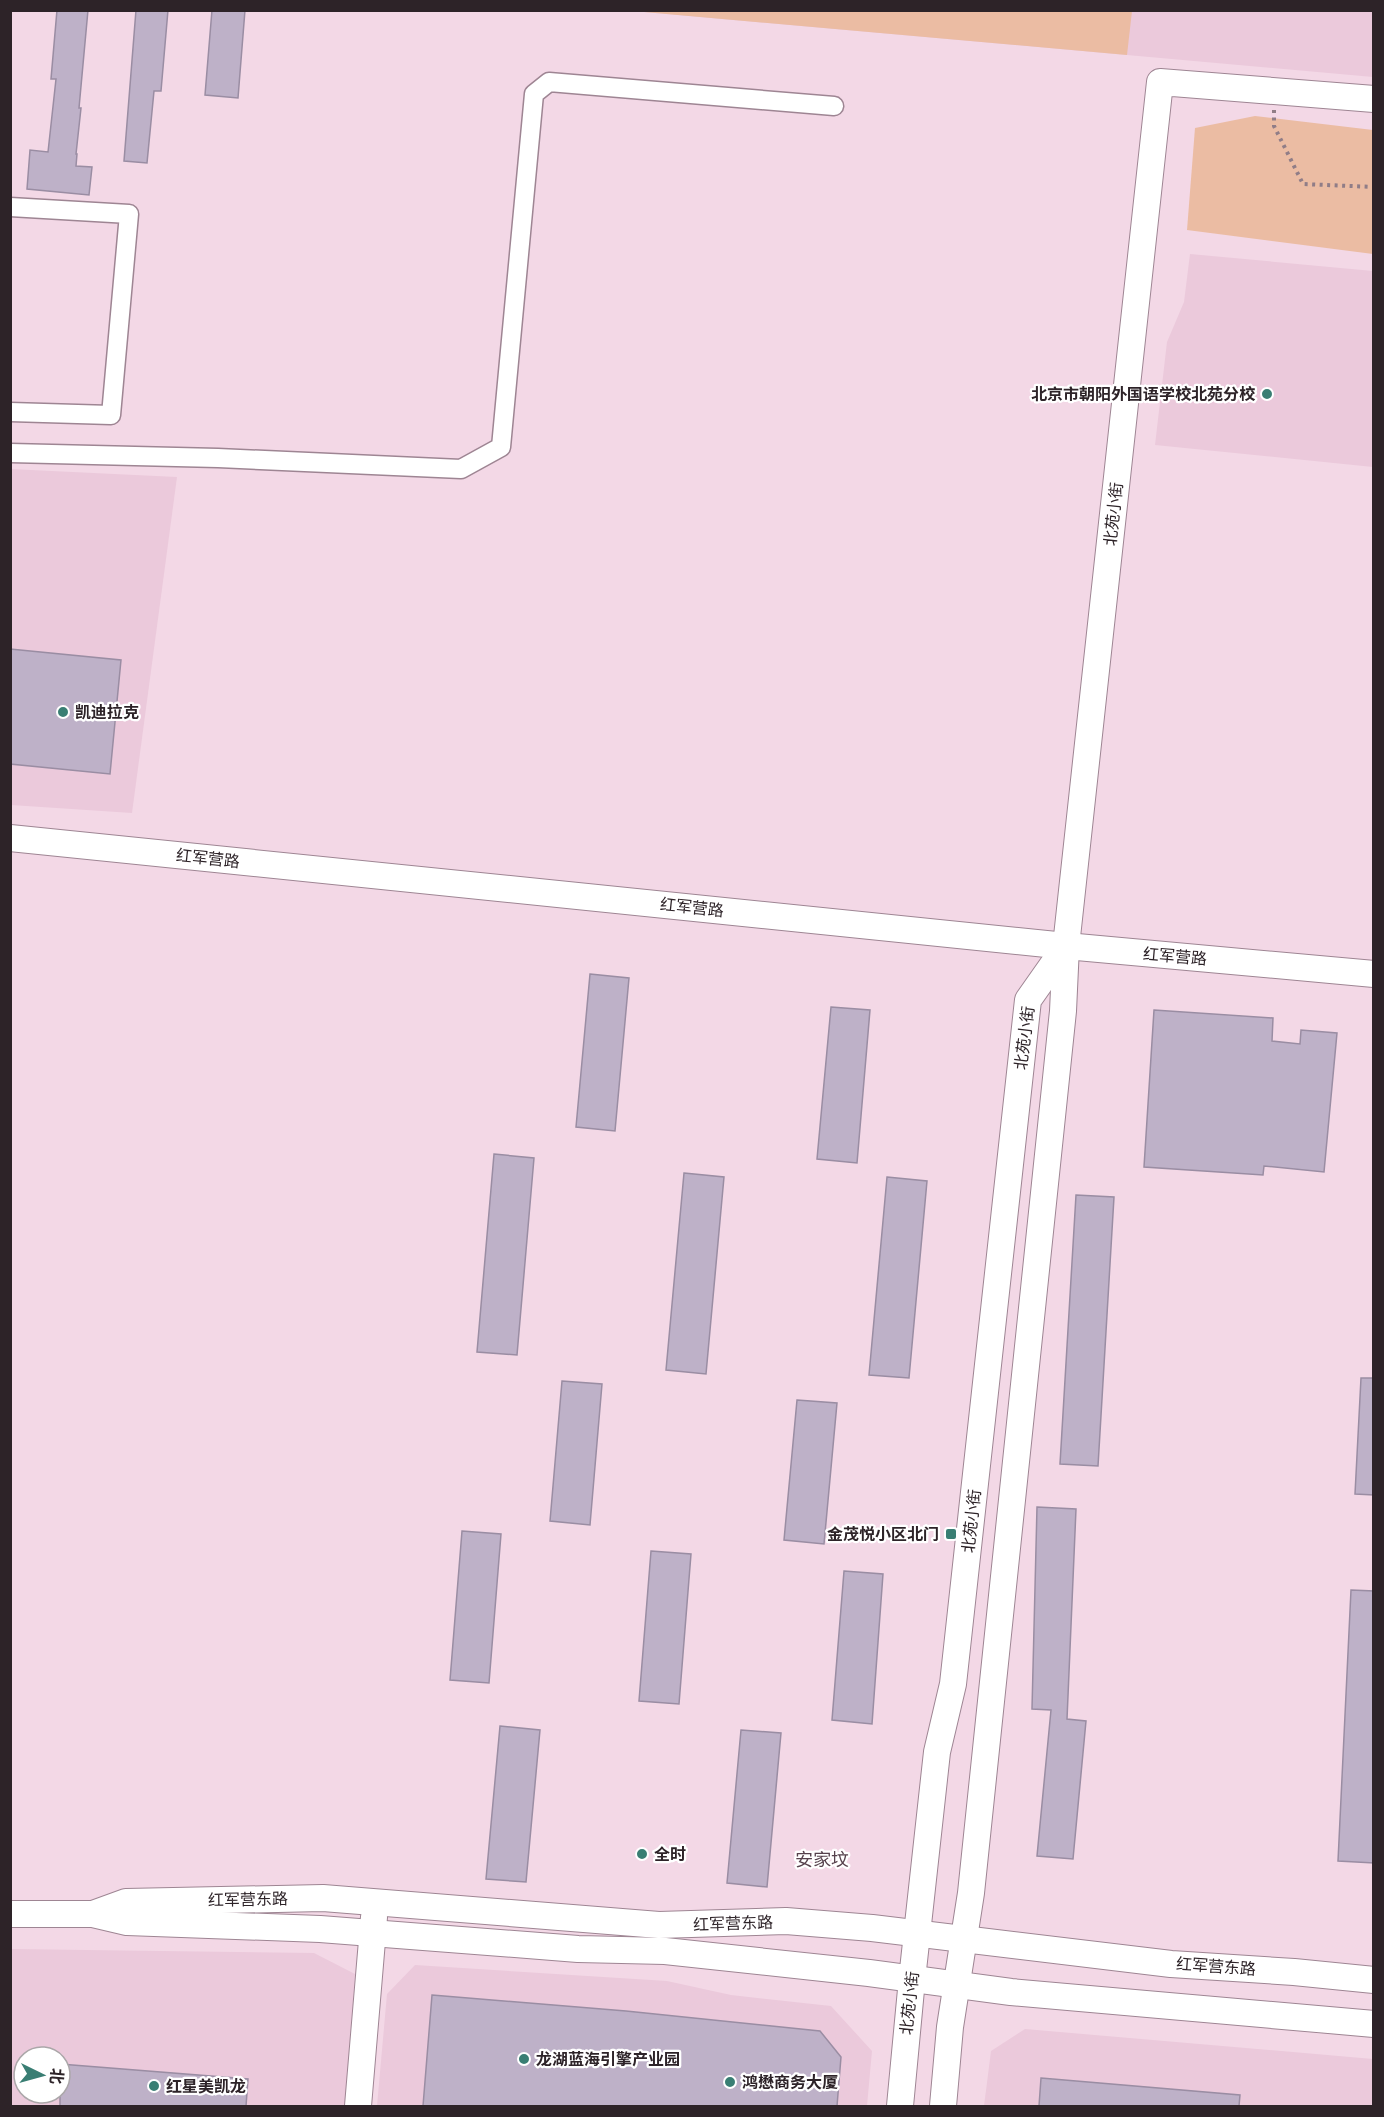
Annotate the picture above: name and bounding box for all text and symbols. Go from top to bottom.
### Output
place label: 北京市朝阳外国语学校北苑分校 [1031,384,1256,404]
marker: 北京市朝阳外国语学校北苑分校 [1260,387,1274,401]
street label: 北苑小街 [1100,481,1126,547]
place label: 凯迪拉克 [75,702,139,722]
marker: 凯迪拉克 [56,705,70,719]
street label: 红军营路 [175,845,241,871]
street label: 红军营路 [659,894,725,920]
street label: 红军营路 [1142,943,1208,969]
street label: 北苑小街 [1010,1005,1038,1071]
street label: 北苑小街 [958,1488,984,1554]
place label: 金茂悦小区北门 [827,1524,939,1544]
marker: 金茂悦小区北门 [944,1527,958,1541]
place label: 全时 [654,1844,686,1864]
marker: 全时 [635,1847,649,1861]
district label: 安家坟 [795,1848,849,1871]
street label: 红军营东路 [208,1888,288,1910]
street label: 红军营东路 [693,1912,773,1934]
street label: 红军营东路 [1175,1953,1257,1979]
street label: 北苑小街 [896,1970,922,2036]
north arrow [12,2045,72,2105]
place label: 龙湖蓝海引擎产业园 [536,2049,680,2069]
marker: 龙湖蓝海引擎产业园 [517,2052,531,2066]
text: 北 [46,2067,68,2085]
place label: 鸿懋商务大厦 [742,2072,838,2092]
marker: 鸿懋商务大厦 [723,2075,737,2089]
place label: 红星美凯龙 [166,2076,246,2096]
marker: 红星美凯龙 [147,2079,161,2093]

